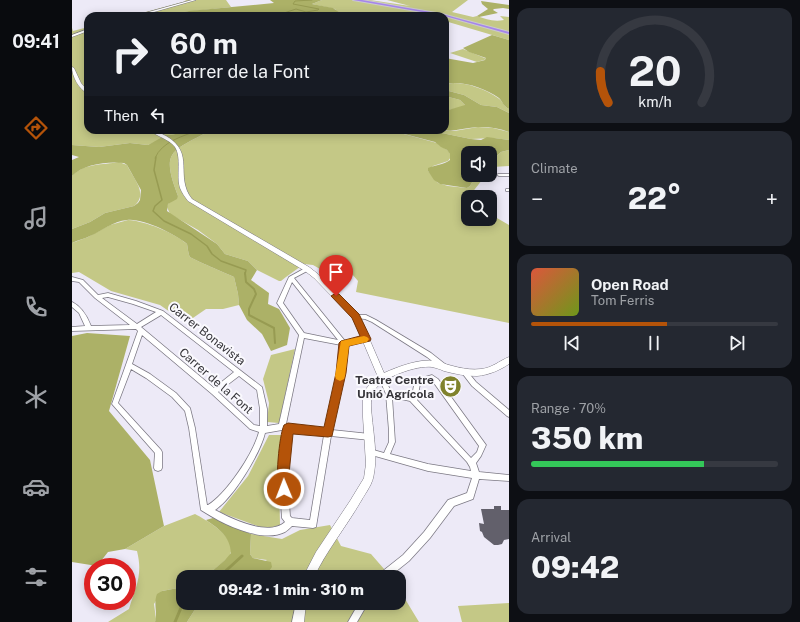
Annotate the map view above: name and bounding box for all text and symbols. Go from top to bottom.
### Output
text: 60 m [170,27,238,60]
icon: right [104,28,156,80]
text: 09:41 [12,31,60,52]
text: 20 [628,46,681,95]
text: Carrer de la Font [170,61,310,82]
text: km/h [638,93,671,110]
icon: left [147,104,169,126]
text: Then [104,107,139,124]
icon: directions [22,114,50,142]
map controls [461,146,497,226]
button: sound [461,146,497,182]
text: Climate [531,161,578,176]
text: 22° [628,180,681,216]
text: − [531,186,543,212]
text: + [766,186,778,212]
button: search [461,190,497,226]
icon: music [22,204,50,232]
pin [319,255,353,296]
icon: arrive [325,261,347,283]
text: Open Road [591,276,669,293]
icon: phone [22,293,50,321]
text: Tom Ferris [591,293,654,308]
street label: Carrer Bonavista [166,300,248,368]
icon: previous [561,332,583,354]
icon: pause [643,332,665,354]
icon: next [726,332,748,354]
street label: Carrer de la Font [176,345,256,417]
place label: Teatre Centre Unió Agrícola [355,373,434,401]
theatre icon: Teatre Centre Unió Agrícola [437,374,463,400]
icon: climate [22,383,50,411]
text: Range · 70% [531,401,606,416]
text: 350 km [531,420,643,456]
position arrow [263,468,305,510]
icon: car [22,473,50,501]
text: Arrival [531,530,571,545]
text: 09:42 [531,549,619,585]
speed limit sign: 30 [84,558,136,610]
icon: filters [22,563,50,591]
text: 09:42 · 1 min · 310 m [218,581,364,598]

